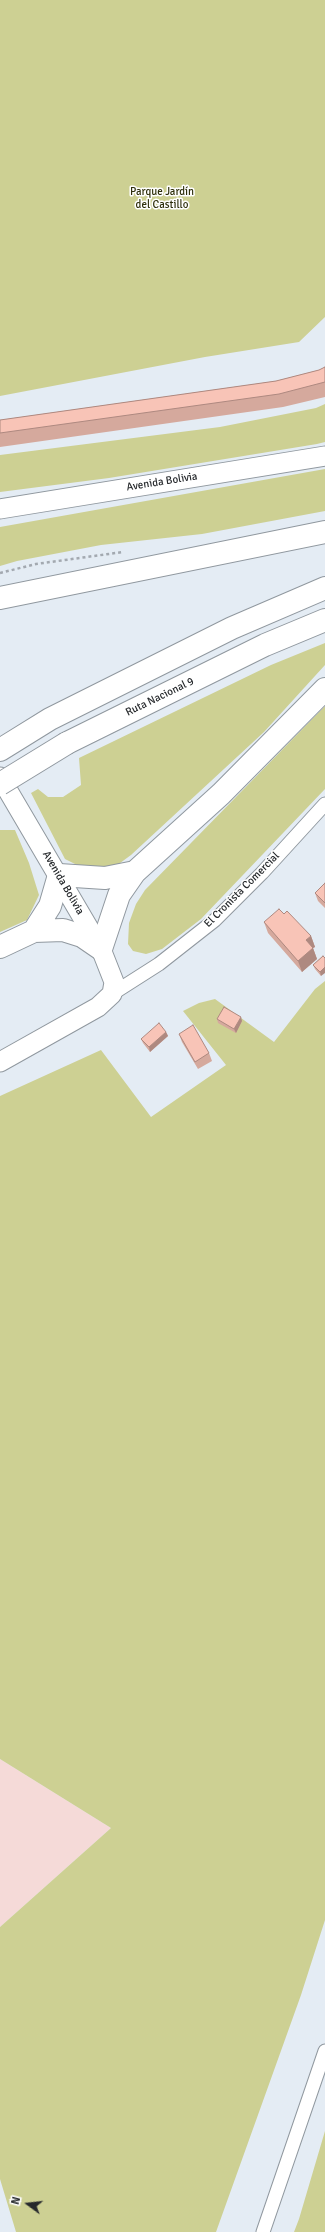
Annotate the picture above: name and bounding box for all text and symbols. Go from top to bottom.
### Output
park label: Parque Jardín del Castillo [130,185,194,211]
street label: Avenida Bolivia [126,470,198,494]
street label: Ruta Nacional 9 [124,675,196,719]
street label: Avenida Bolivia [39,849,87,917]
street label: El Cronista Comercial [202,850,282,930]
north arrow [8,2184,48,2224]
text: N [9,2195,23,2206]

